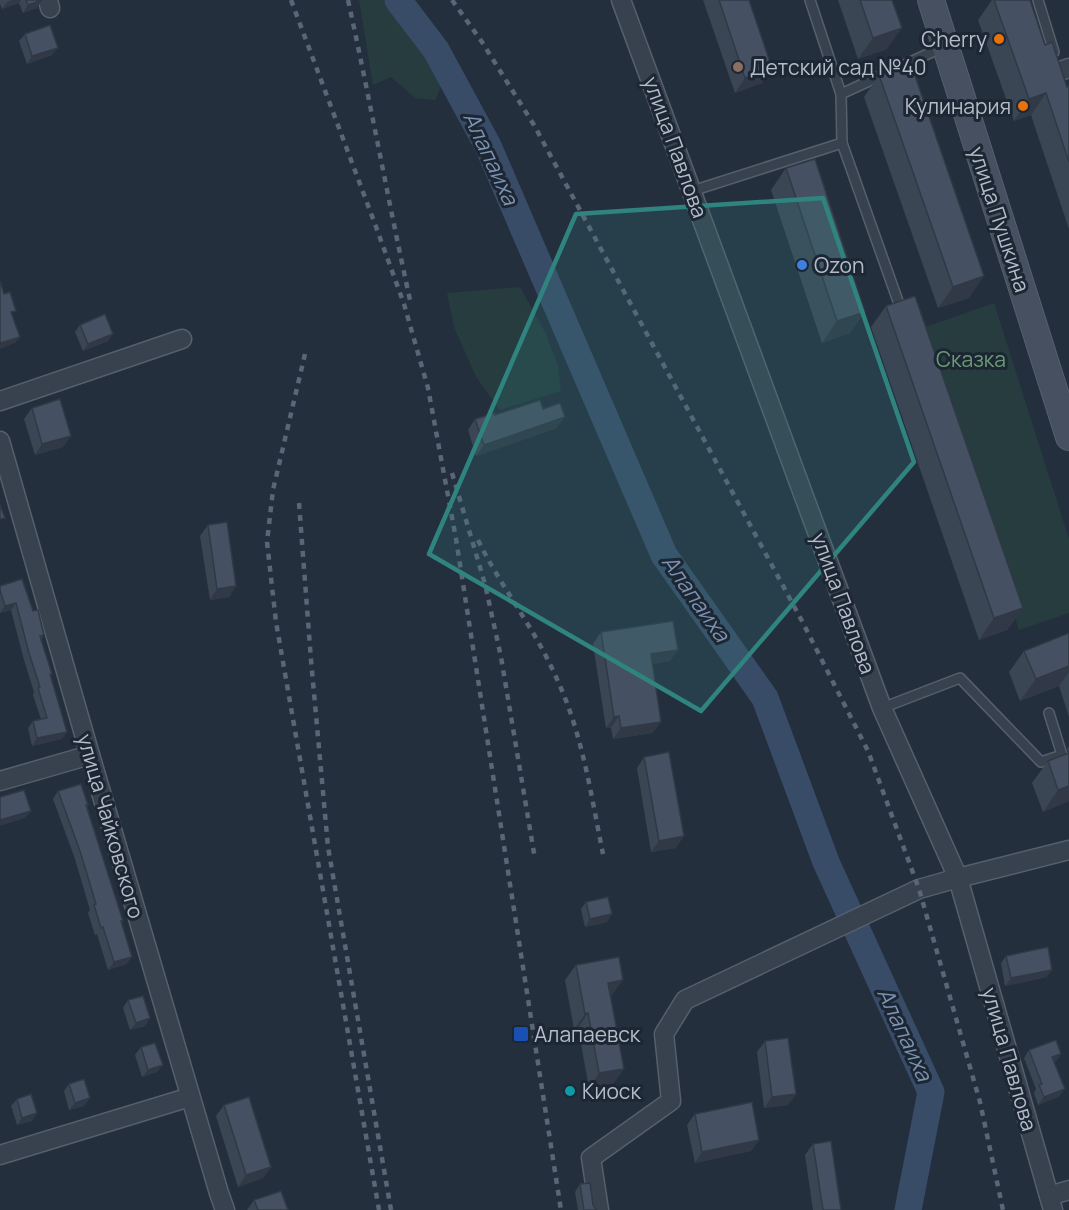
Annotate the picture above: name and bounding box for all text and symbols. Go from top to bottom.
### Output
place label: Cherry [921,25,987,53]
marker: Cherry [992,32,1006,46]
place label: Детский сад №40 [750,53,927,81]
marker: Детский сад №40 [731,60,745,74]
street label: улица Павлова [637,72,715,222]
place label: Кулинария [905,92,1011,120]
marker: Кулинария [1016,99,1030,113]
water label: Алапаиха [456,107,526,211]
street label: улица Пушкина [963,143,1037,295]
place label: Ozon [814,251,864,279]
marker: Ozon [795,258,809,272]
park label: Сказка [936,345,1006,373]
street label: улица Павлова [805,528,883,678]
water label: Алапаиха [655,549,738,649]
street label: улица Чайковского [71,730,151,922]
water label: Алапаиха [870,983,940,1087]
street label: улица Павлова [976,984,1044,1134]
place label: Алапаевск [534,1020,641,1048]
marker: Алапаевск [512,1025,530,1043]
place label: Киоск [582,1077,641,1105]
marker: Киоск [563,1084,577,1098]

